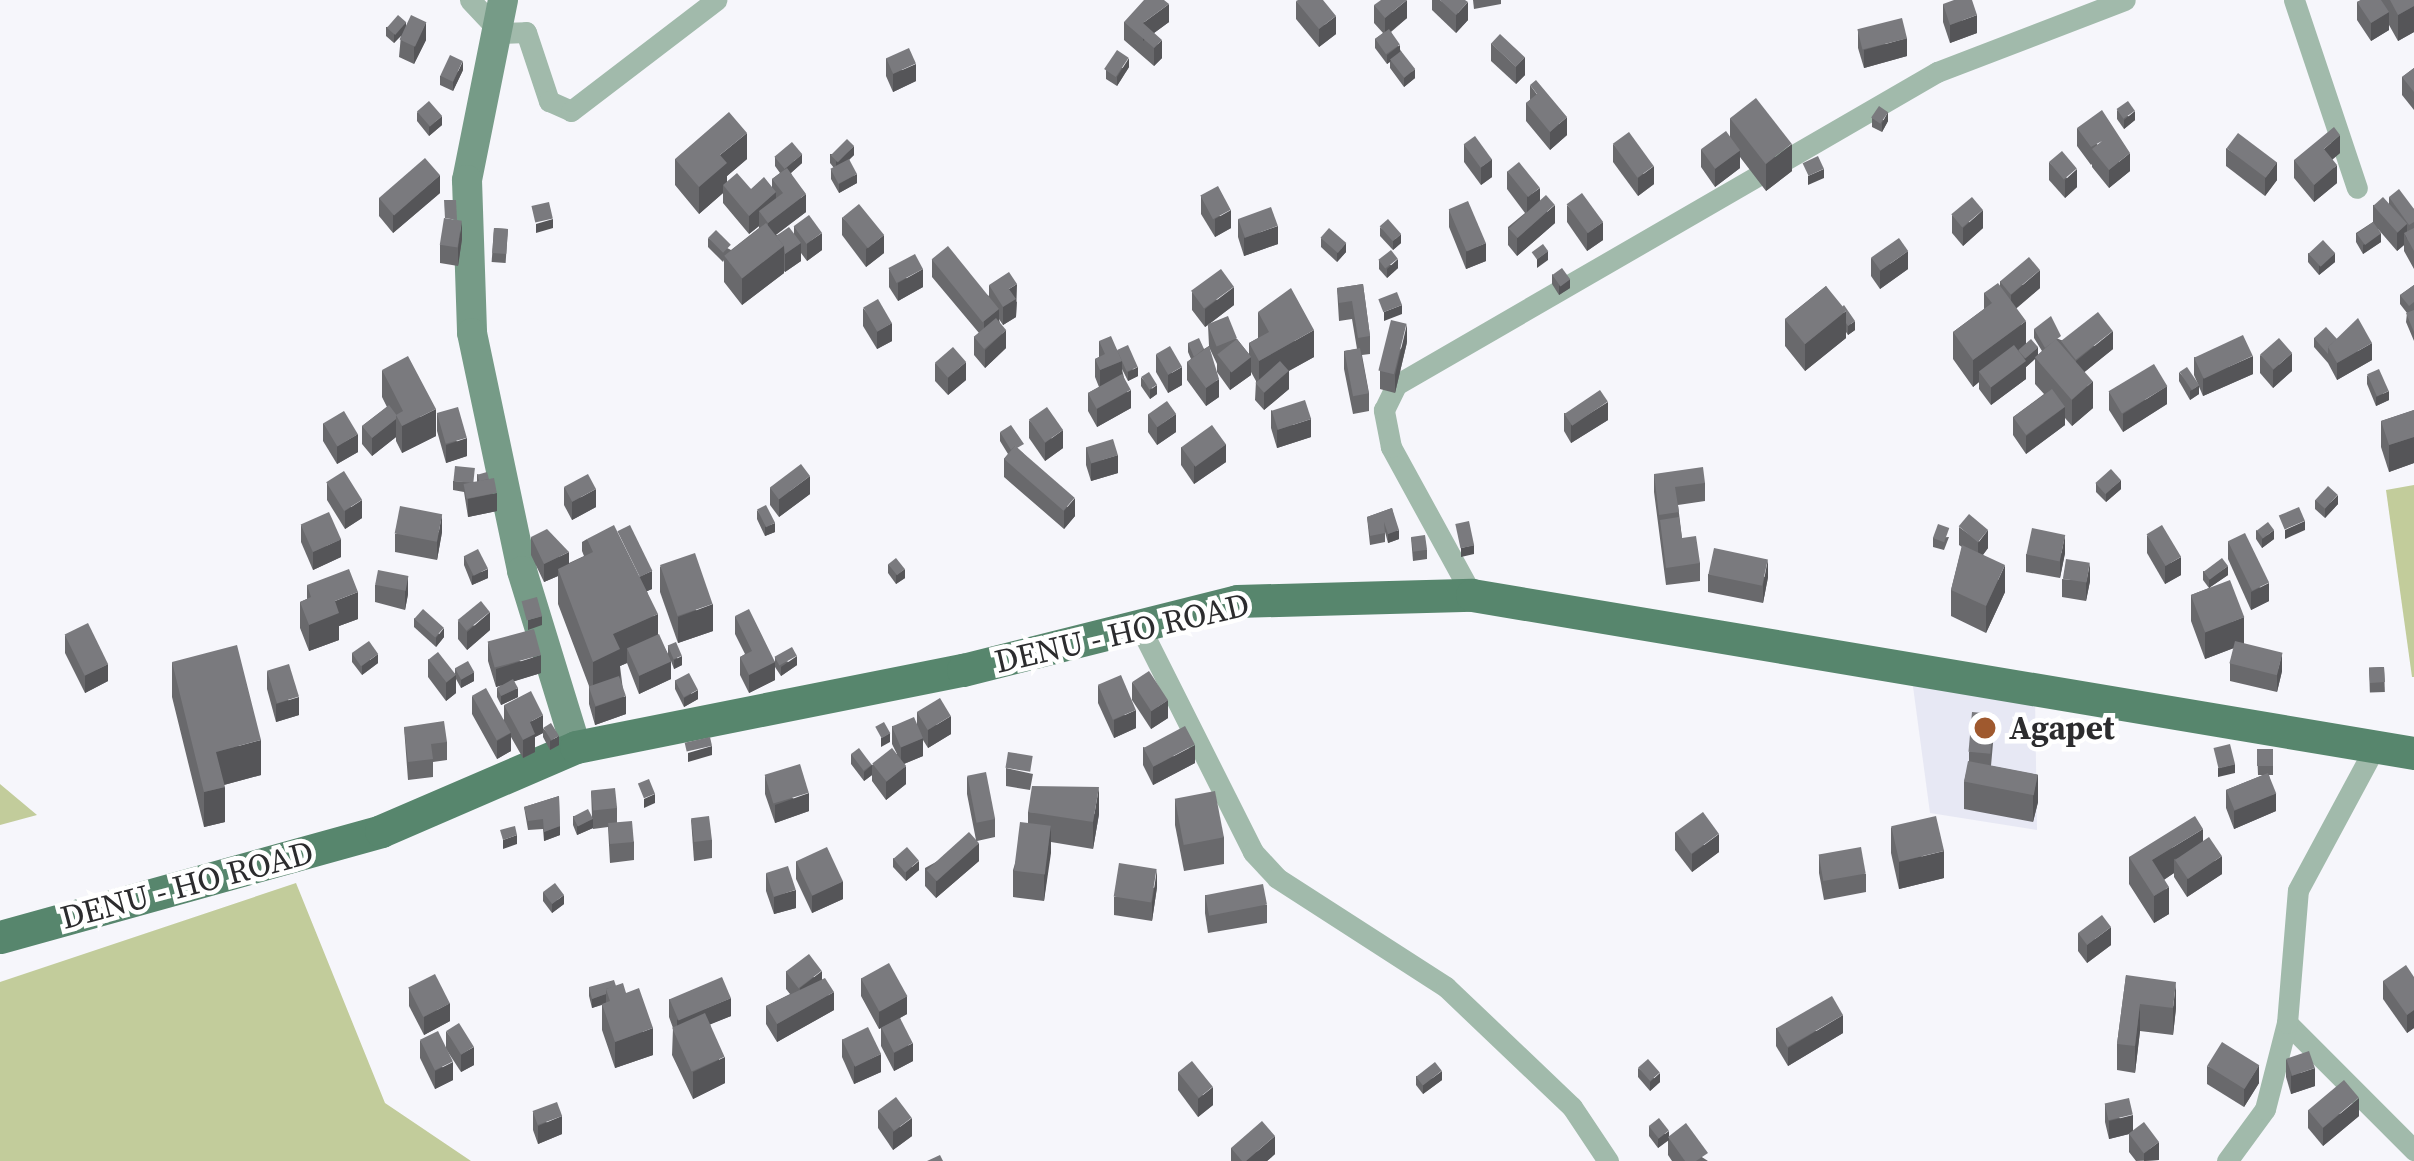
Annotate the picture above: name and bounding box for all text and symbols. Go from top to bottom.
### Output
street label: DENU - HO ROAD [991,584,1253,682]
place label: Agapet [2009,708,2115,748]
marker: Agapet [1972,715,1998,741]
street label: DENU - HO ROAD [56,832,318,938]

